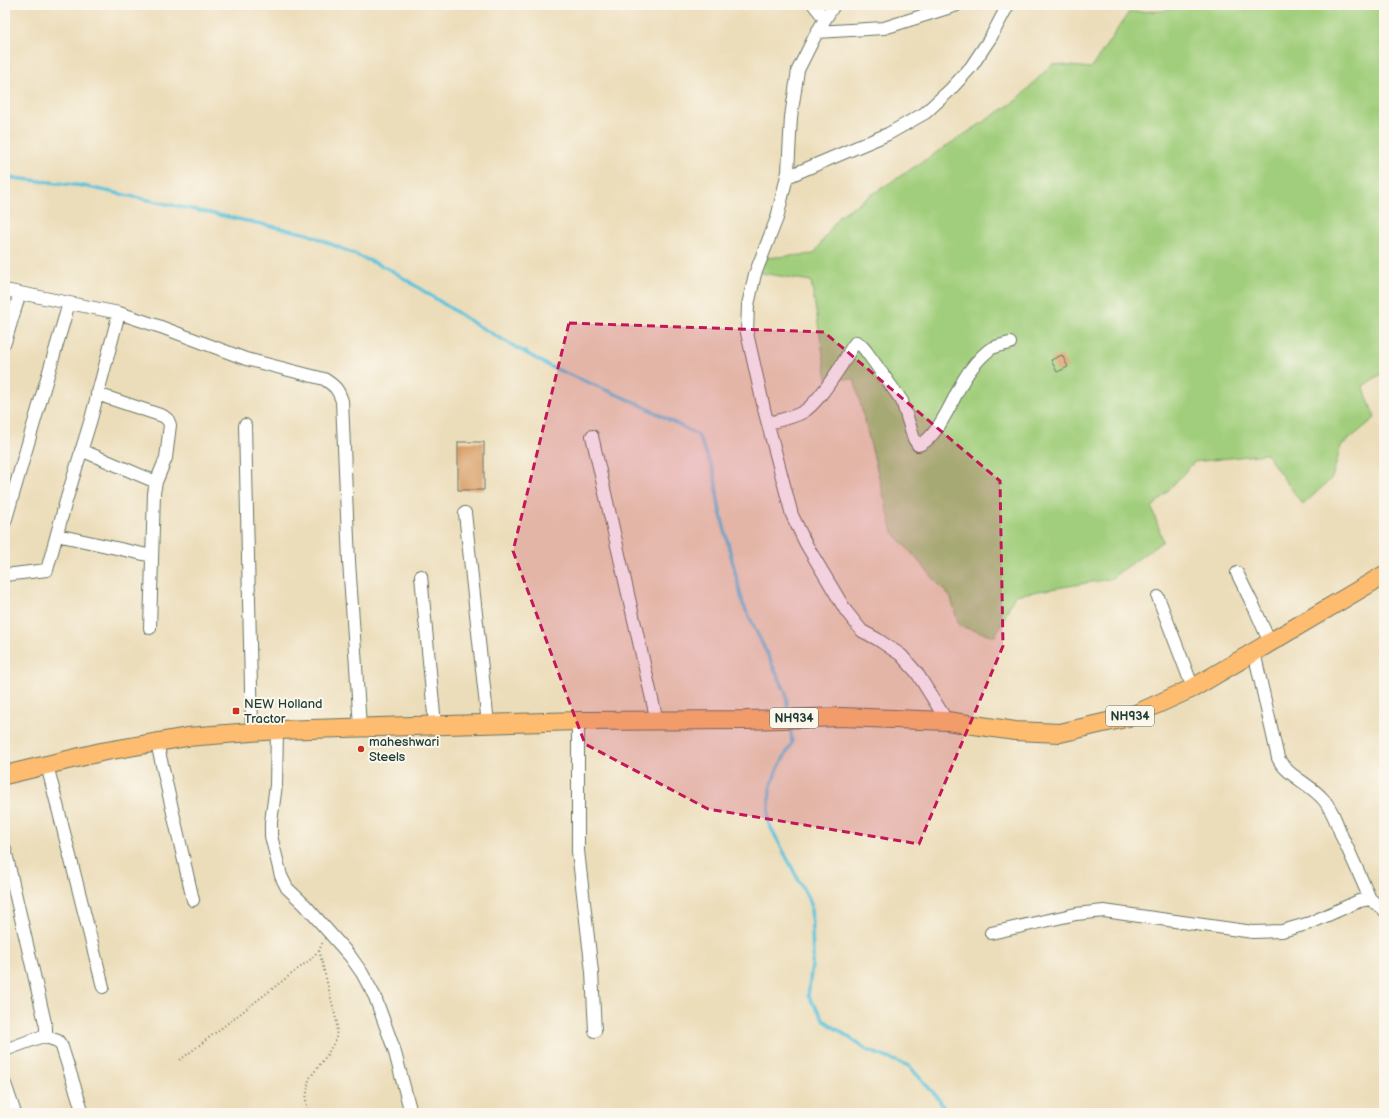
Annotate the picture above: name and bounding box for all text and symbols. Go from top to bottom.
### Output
place label: NEW Holland Tractor [244,696,322,727]
marker: NEW Holland Tractor [231,706,241,716]
road number: NH934 [1106,706,1154,726]
road number: NH934 [770,708,818,728]
place label: maheshwari Steels [369,734,439,765]
marker: maheshwari Steels [356,744,366,754]

